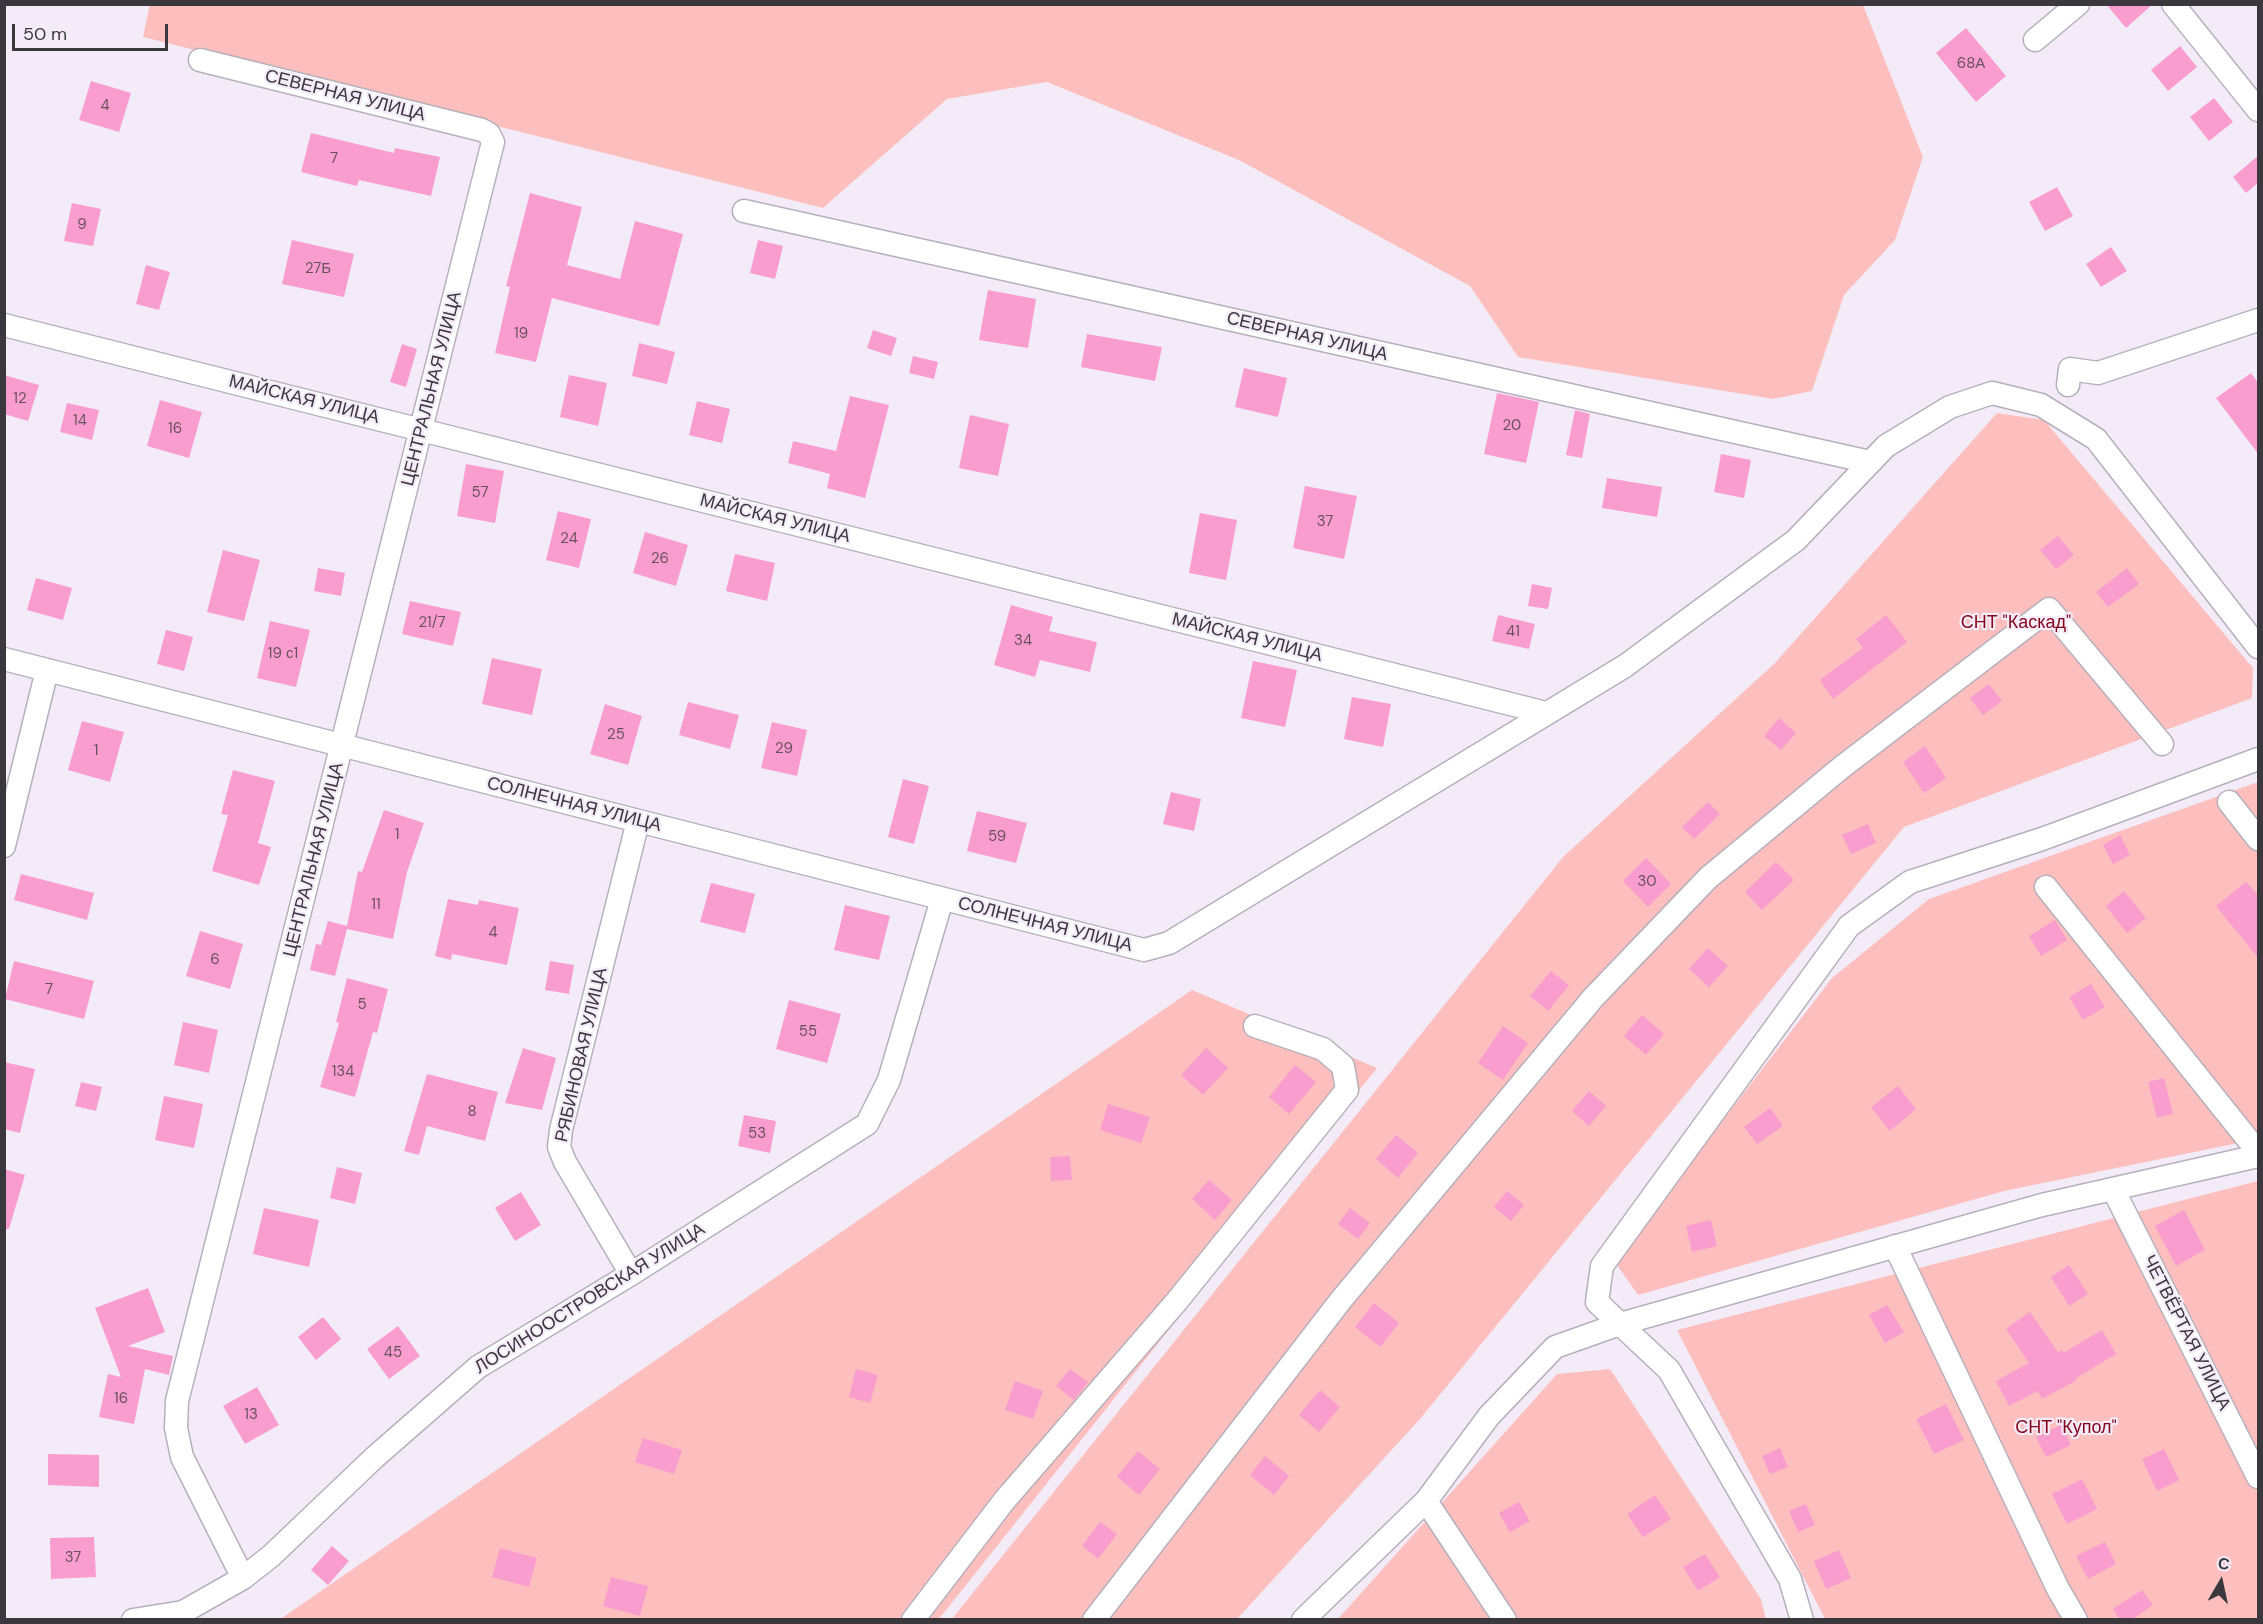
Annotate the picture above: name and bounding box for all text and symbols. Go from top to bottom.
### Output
scale bar [15,12,171,50]
text: 50 m [23,22,67,46]
house number: 68А [1957,55,1985,73]
street label: СЕВЕРНАЯ УЛИЦА [262,66,428,126]
house number: 4 [100,97,110,115]
house number: 7 [330,150,338,168]
house number: 9 [77,216,87,234]
house number: 27Б [305,260,331,278]
street label: ЦЕНТРАЛЬНАЯ УЛИЦА [397,289,467,489]
street label: СЕВЕРНАЯ УЛИЦА [1224,308,1390,366]
house number: 19 [514,325,528,343]
street label: МАЙСКАЯ УЛИЦА [227,371,381,429]
house number: 12 [13,390,27,408]
house number: 14 [73,412,87,430]
house number: 20 [1503,417,1521,435]
house number: 16 [168,420,182,438]
house number: 57 [472,484,488,502]
street label: МАЙСКАЯ УЛИЦА [698,490,852,548]
house number: 37 [1317,513,1333,531]
house number: 24 [560,530,578,548]
house number: 26 [651,550,669,568]
street label: МАЙСКАЯ УЛИЦА [1170,609,1324,667]
park label: СНТ "Каскад" [1961,612,2071,634]
house number: 21/7 [418,614,446,632]
house number: 41 [1506,623,1520,641]
house number: 34 [1014,632,1032,650]
house number: 19 с1 [268,645,298,663]
house number: 25 [607,726,625,744]
house number: 29 [775,740,793,758]
house number: 1 [94,742,98,760]
street label: ЦЕНТРАЛЬНАЯ УЛИЦА [279,760,349,960]
street label: СОЛНЕЧНАЯ УЛИЦА [485,773,663,837]
house number: 1 [395,826,399,844]
house number: 59 [988,828,1006,846]
house number: 30 [1637,873,1657,891]
street label: СОЛНЕЧНАЯ УЛИЦА [956,893,1134,957]
house number: 11 [371,896,381,914]
house number: 4 [488,924,498,942]
house number: 6 [210,951,220,969]
street label: РЯБИНОВАЯ УЛИЦА [551,966,613,1144]
house number: 7 [45,981,53,999]
house number: 5 [357,996,367,1014]
house number: 55 [799,1023,817,1041]
house number: 134 [332,1063,354,1081]
house number: 8 [467,1103,477,1121]
house number: 53 [748,1125,766,1143]
street label: ЛОСИНООСТРОВСКАЯ УЛИЦА [471,1219,709,1379]
street label: ЧЕТВЁРТАЯ УЛИЦА [2137,1252,2235,1414]
house number: 45 [384,1344,402,1362]
house number: 16 [114,1390,128,1408]
house number: 13 [244,1406,258,1424]
park label: СНТ "Купол" [2015,1417,2117,1439]
house number: 37 [65,1549,81,1567]
north arrow [2191,1552,2251,1612]
text: С [2217,1552,2231,1575]

